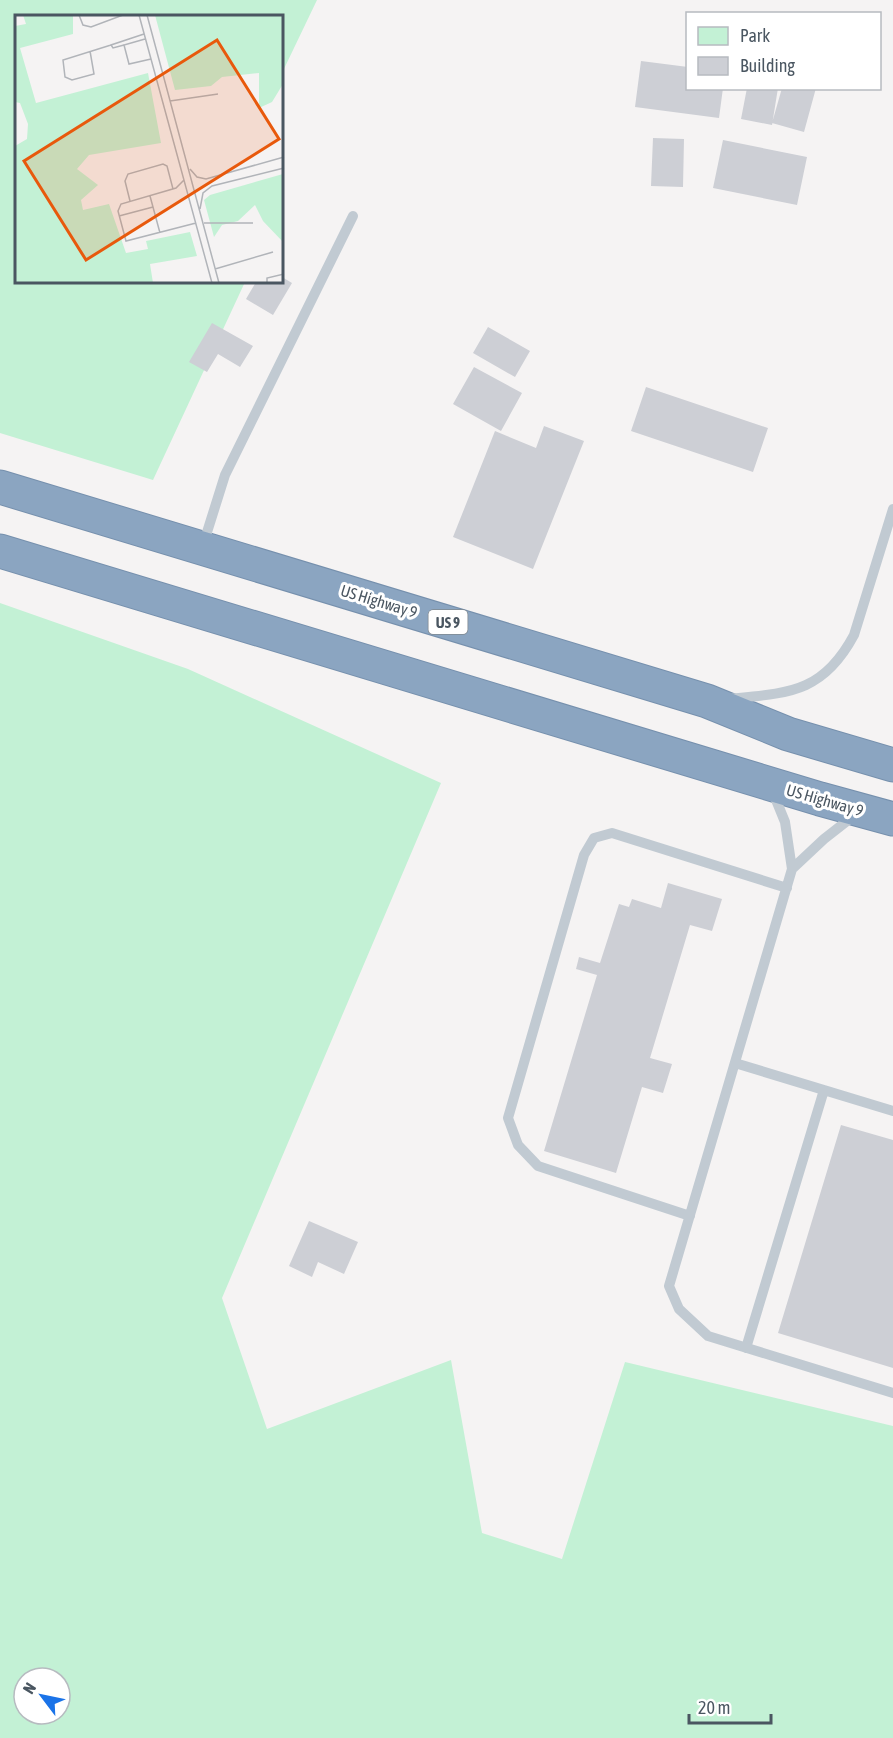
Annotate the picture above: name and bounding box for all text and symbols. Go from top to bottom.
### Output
legend [686,12,881,90]
inset map [15,15,284,284]
text: Park [740,25,770,46]
text: Building [740,55,795,76]
street label: US Highway 9 [338,581,419,622]
road number: US 9 [428,610,468,634]
street label: US Highway 9 [784,780,866,821]
north arrow [12,1666,72,1726]
text: N [19,1679,39,1697]
scale bar [689,1687,772,1725]
text: 20 m [698,1697,730,1718]

